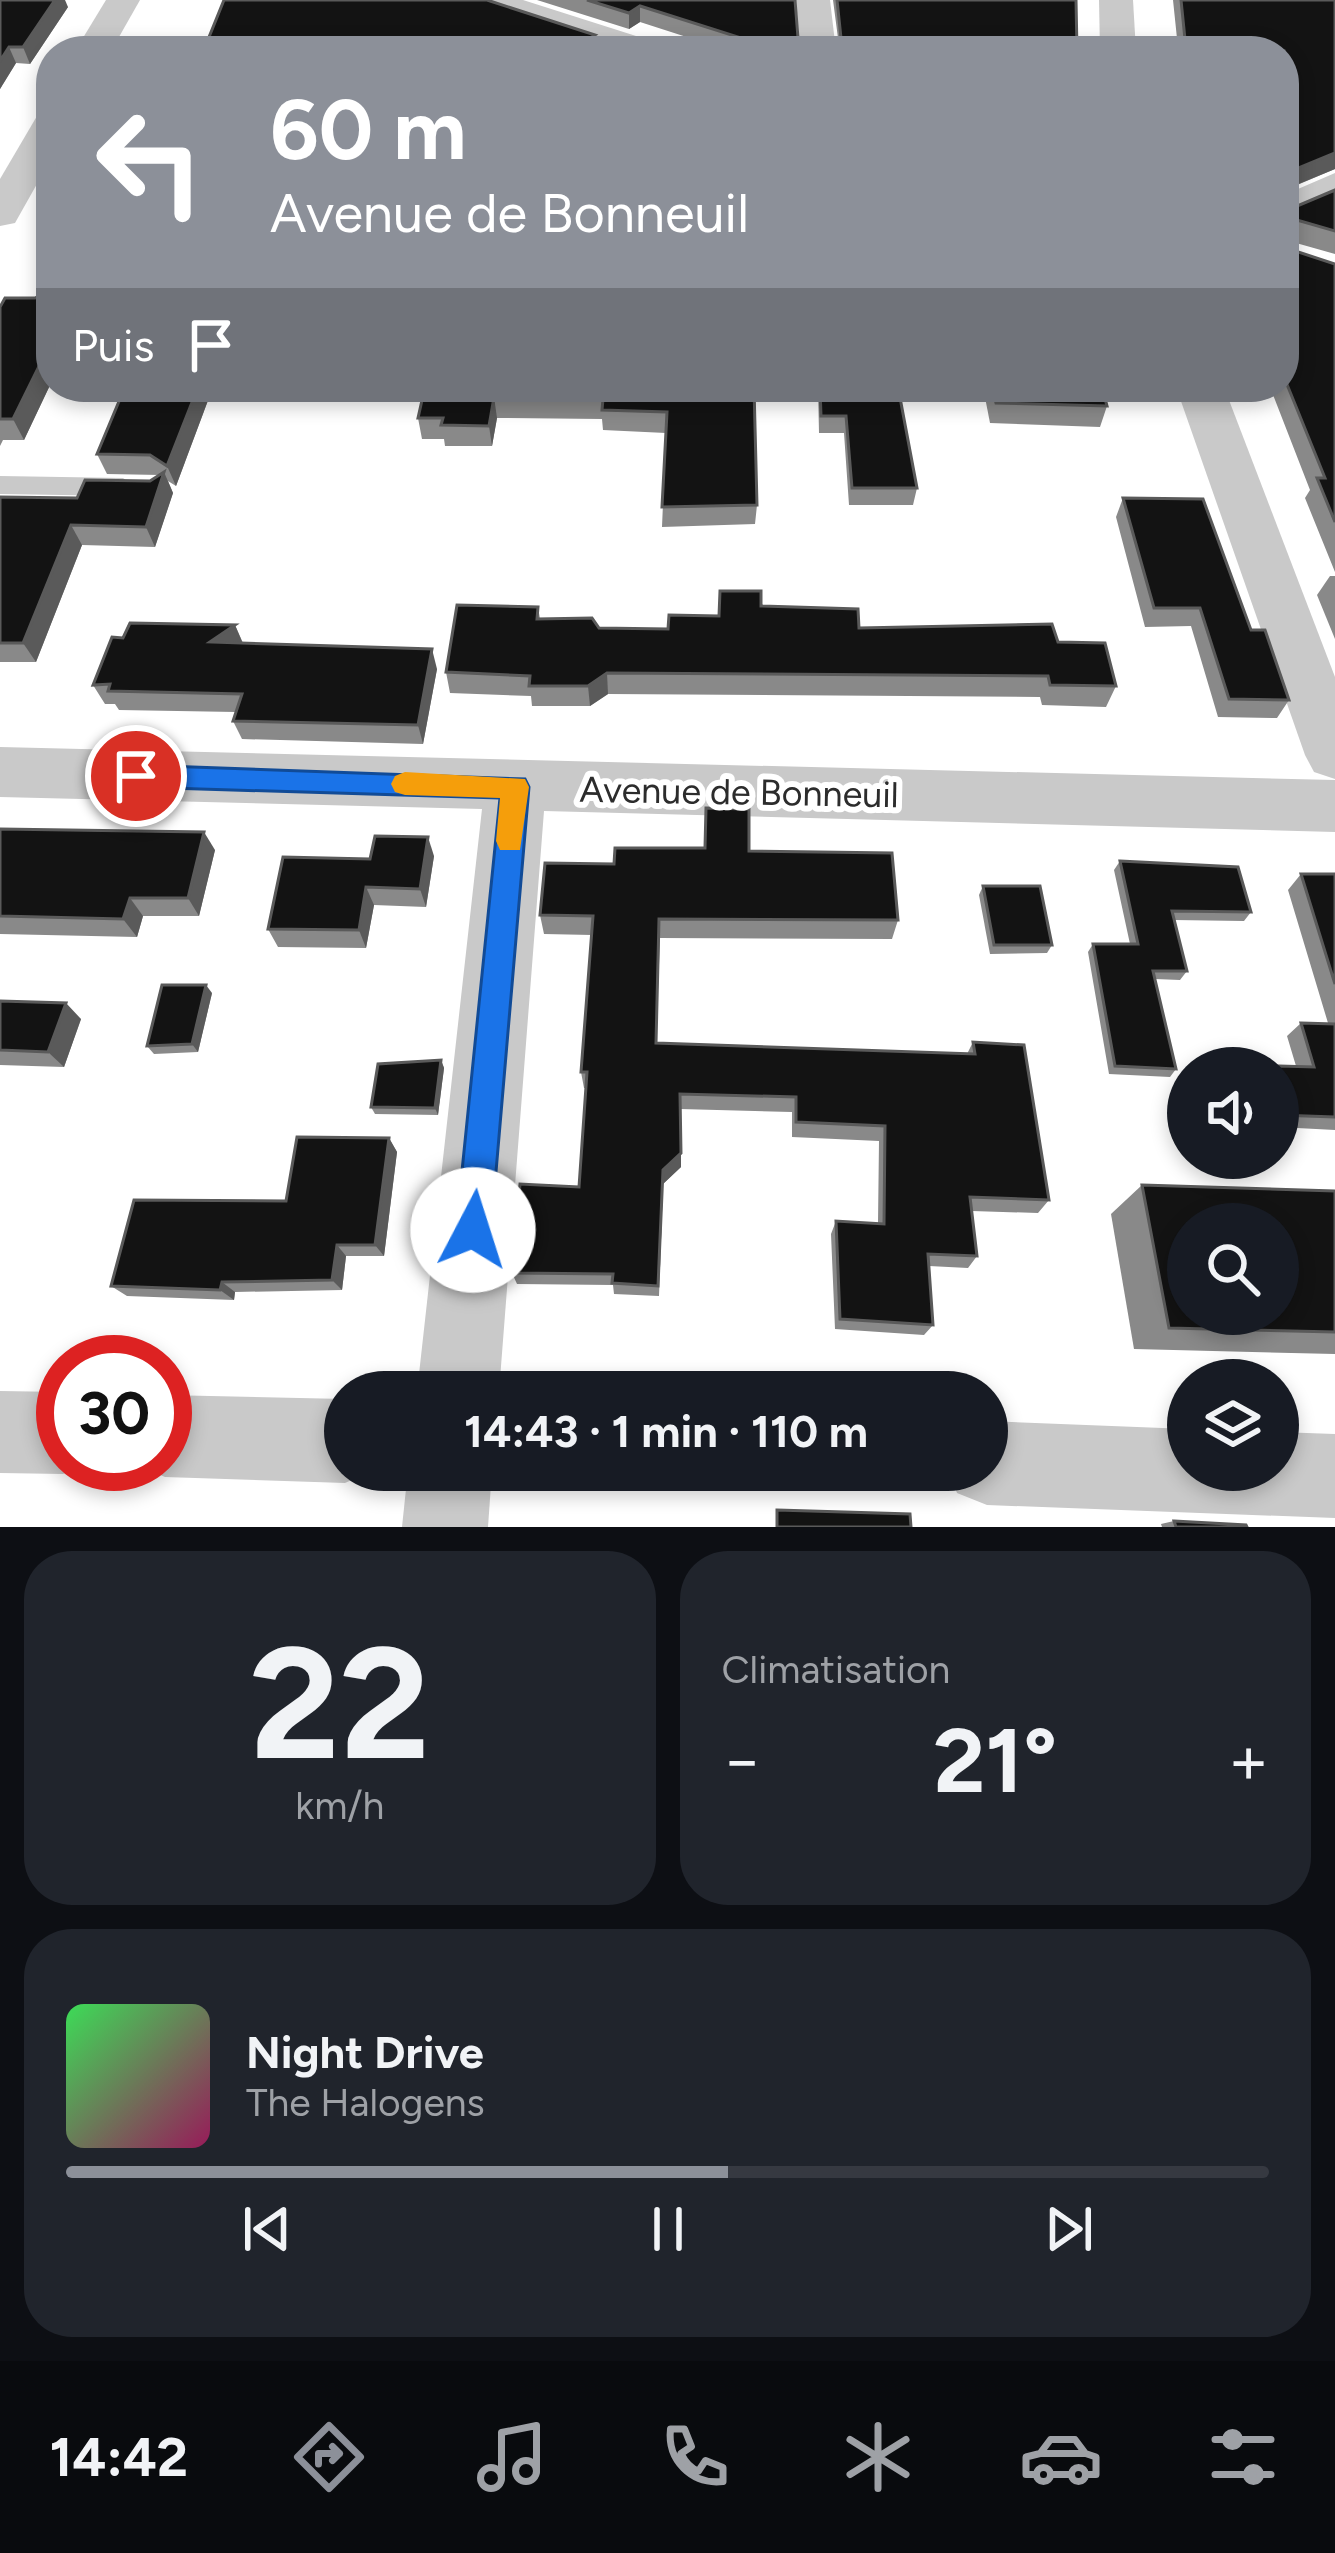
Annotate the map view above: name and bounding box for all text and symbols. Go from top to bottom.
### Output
text: 60 m [270,79,466,180]
icon: left [72,84,228,240]
text: Avenue de Bonneuil [270,181,749,246]
icon: arrive [178,312,244,378]
text: Puis [72,318,154,372]
pin [85,725,187,827]
icon: arrive [103,743,169,809]
street label: Avenue de Bonneuil [579,768,899,816]
map controls [1167,1047,1299,1491]
button: sound [1167,1047,1299,1179]
position arrow [410,1167,536,1293]
button: search [1167,1203,1299,1335]
speed limit sign: 30 [36,1335,192,1491]
button: layers [1167,1359,1299,1491]
text: 14:43 · 1 min · 110 m [464,1404,868,1458]
text: 22 [249,1610,430,1797]
text: Climatisation [722,1646,950,1693]
text: 21° [933,1706,1057,1815]
text: − [722,1720,763,1800]
text: + [1228,1720,1269,1800]
text: km/h [295,1782,384,1829]
text: Night Drive [246,2025,484,2079]
text: The Halogens [246,2079,485,2126]
icon: previous [234,2196,300,2262]
icon: pause [635,2196,701,2262]
icon: next [1036,2196,1102,2262]
icon: directions [287,2415,371,2499]
icon: music [470,2415,554,2499]
icon: phone [653,2415,737,2499]
icon: climate [836,2415,920,2499]
icon: car [1019,2415,1103,2499]
icon: filters [1201,2415,1285,2499]
text: 14:42 [49,2425,188,2490]

